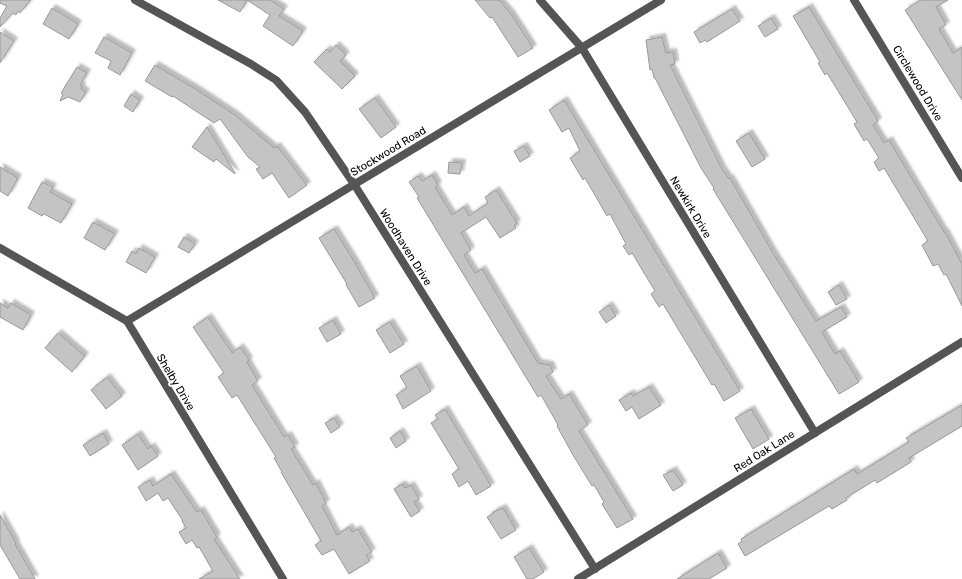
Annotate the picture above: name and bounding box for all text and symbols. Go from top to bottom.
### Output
street label: Circlewood Drive [890,43,945,123]
street label: Stockwood Road [348,124,428,179]
street label: Newkirk Drive [667,174,714,240]
street label: Woodhaven Drive [377,206,434,288]
street label: Shelby Drive [154,352,198,413]
street label: Red Oak Lane [731,428,797,475]

